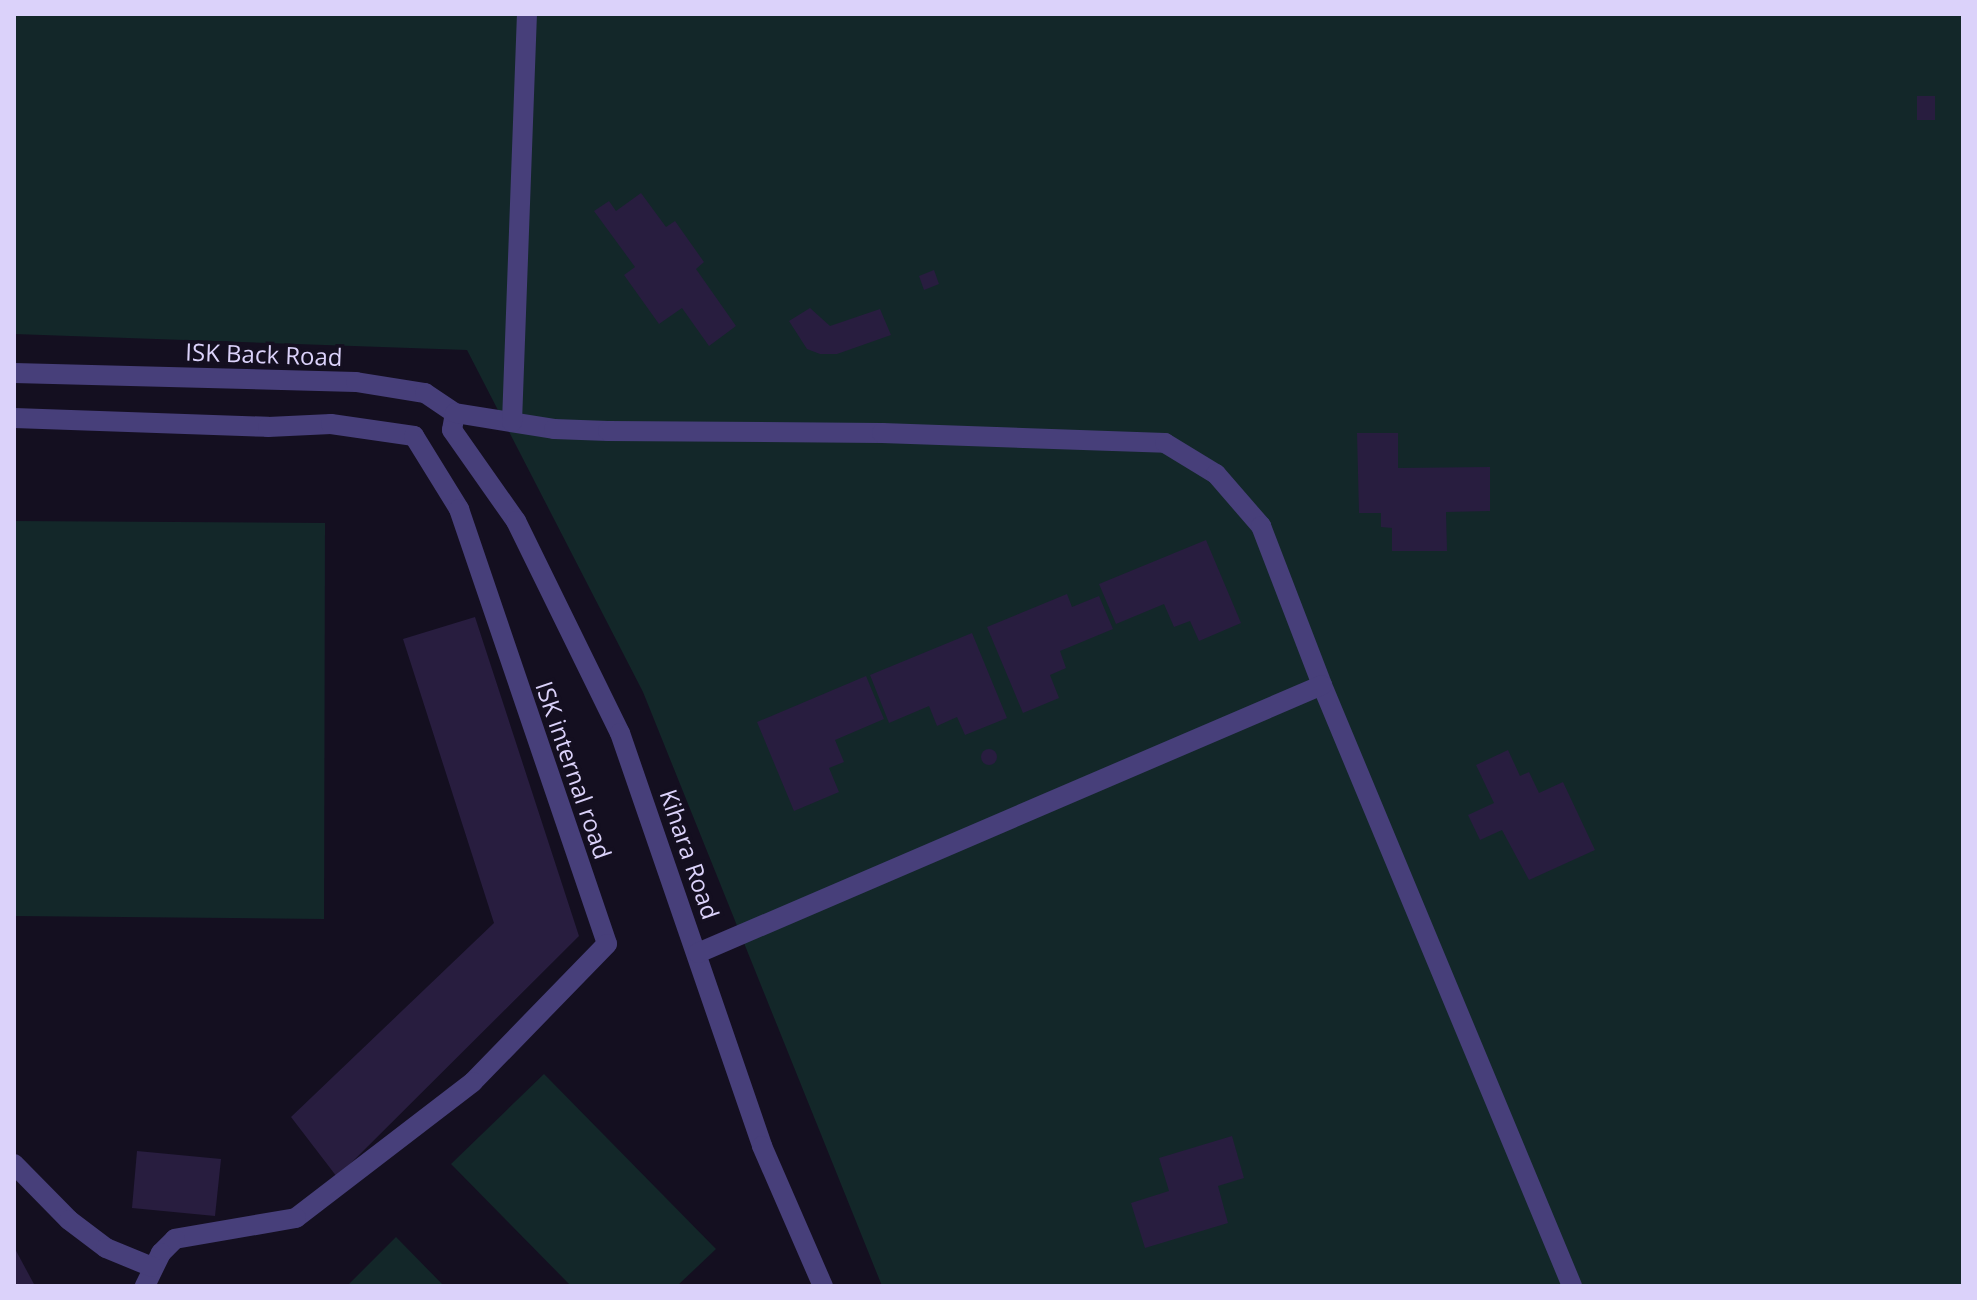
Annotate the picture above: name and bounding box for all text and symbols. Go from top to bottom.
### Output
street label: ISK Back Road [185,337,343,371]
street label: ISK internal road [530,677,618,863]
street label: Kihara Road [654,785,726,923]

